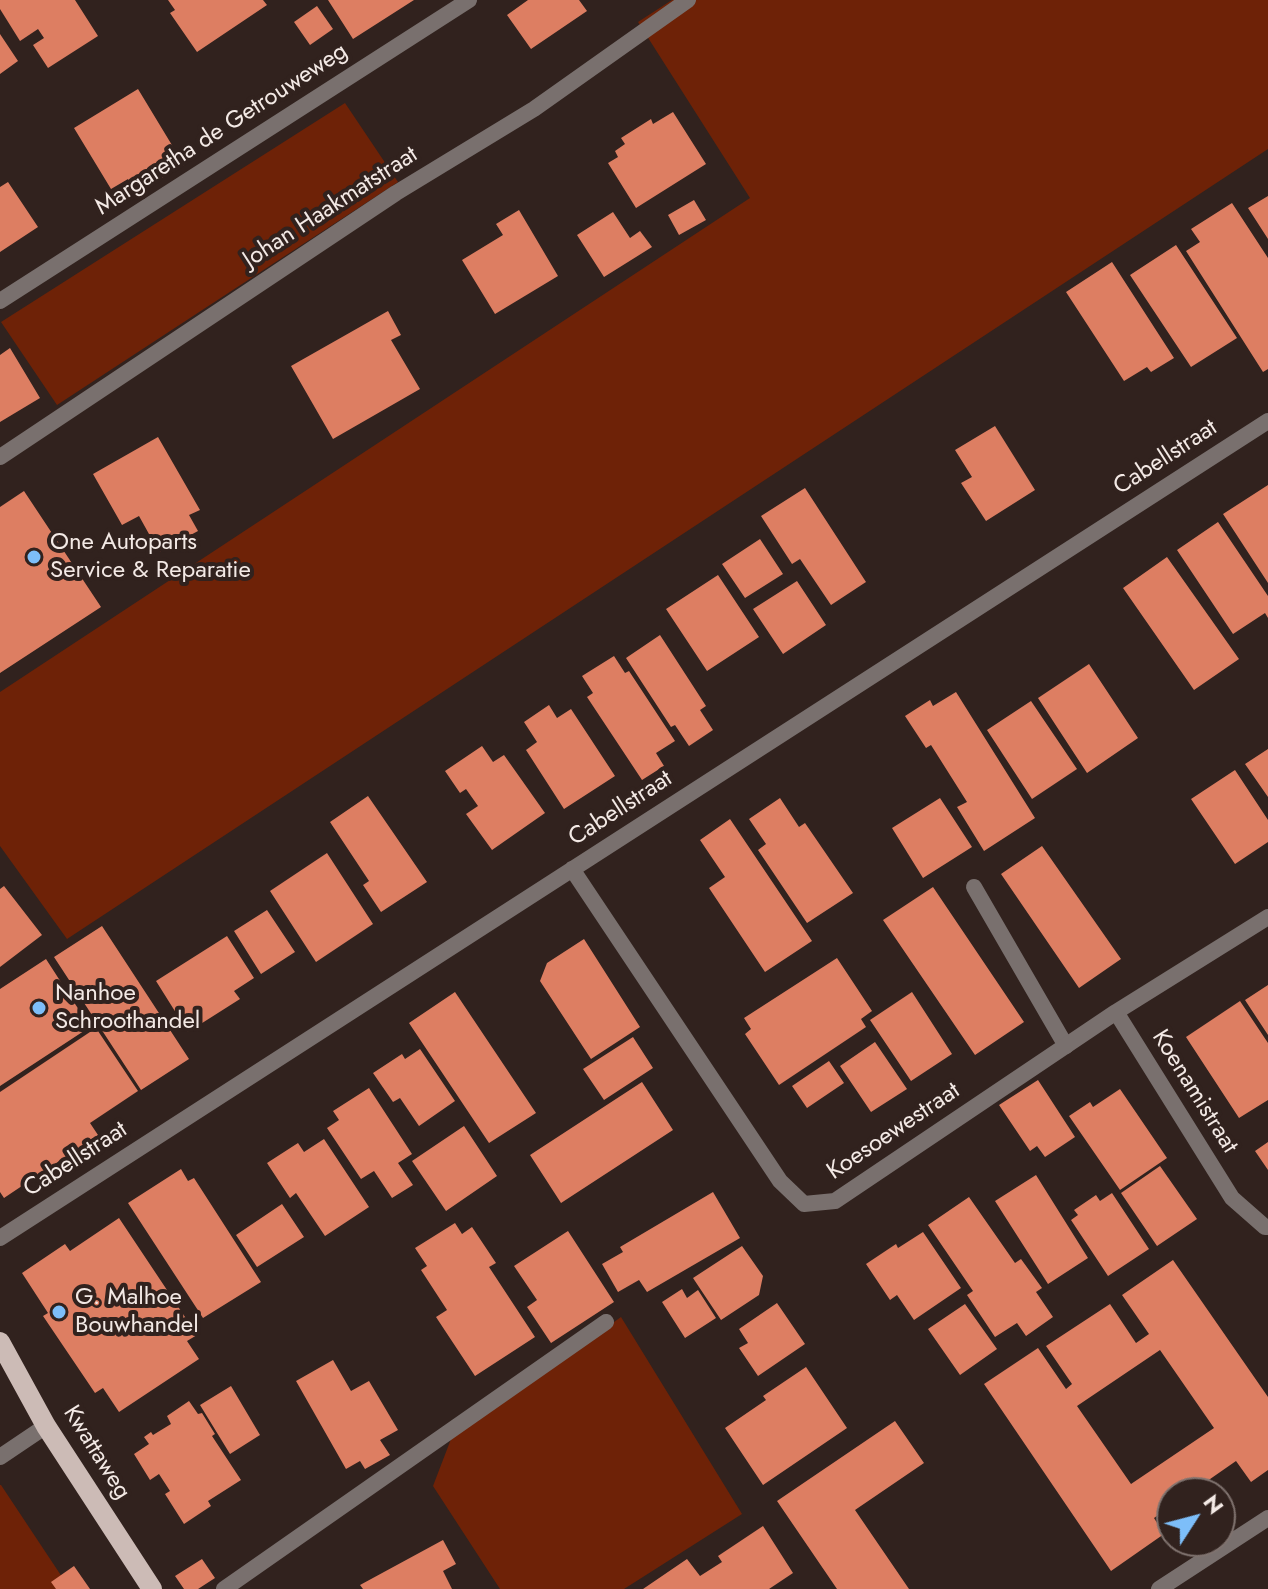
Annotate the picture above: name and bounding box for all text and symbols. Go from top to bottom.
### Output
street label: Margaretha de Getrouweweg [90,38,354,222]
street label: Johan Haakmatstraat [238,141,424,275]
street label: Cabellstraat [1109,414,1223,502]
place label: One Autoparts Service & Reparatie [50,529,251,585]
marker: One Autoparts Service & Reparatie [25,548,43,566]
street label: Cabellstraat [564,765,678,853]
place label: Nanhoe Schroothandel [55,980,200,1036]
marker: Nanhoe Schroothandel [30,999,48,1017]
street label: Koenamistraat [1145,1025,1243,1159]
street label: Koesoewestraat [822,1077,966,1187]
street label: Cabellstraat [19,1116,133,1204]
place label: G. Malhoe Bouwhandel [75,1284,199,1340]
marker: G. Malhoe Bouwhandel [50,1303,68,1321]
street label: Kwattaweg [56,1401,136,1505]
north arrow [1156,1477,1236,1557]
text: N [1196,1488,1232,1521]

